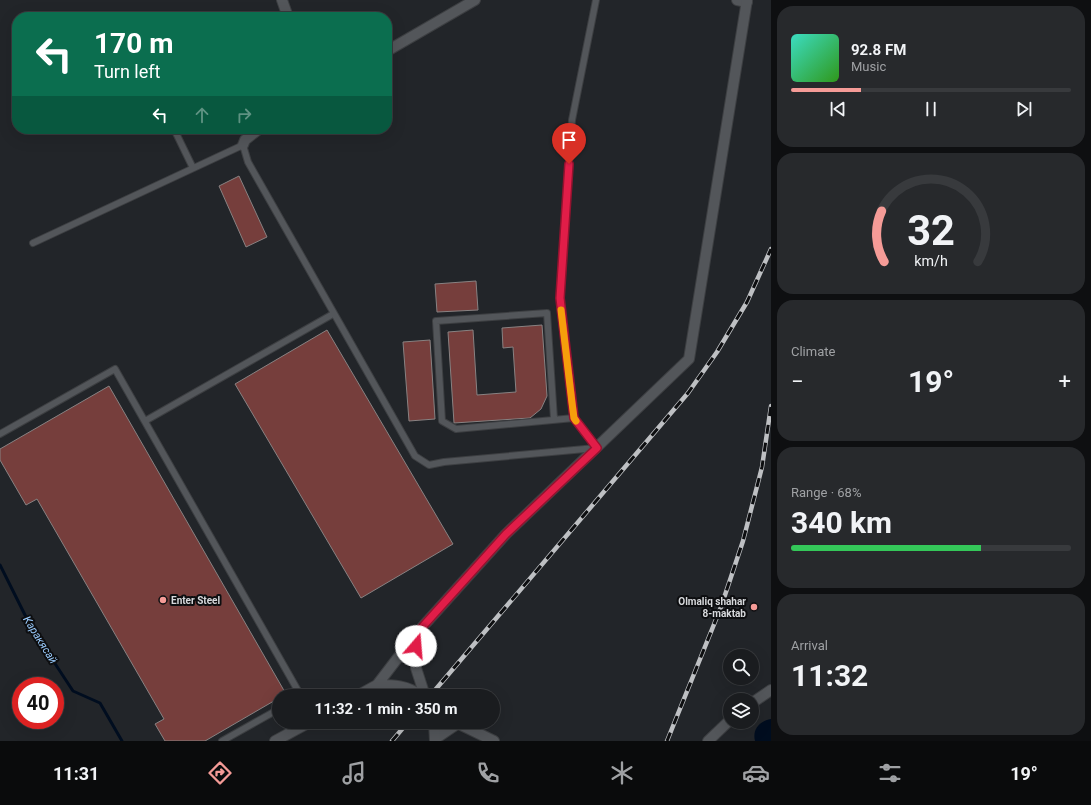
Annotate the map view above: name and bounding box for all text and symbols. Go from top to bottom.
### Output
text: 170 m [94,27,173,60]
icon: left [28,28,80,80]
text: 92.8 FM [851,41,906,59]
text: Music [851,59,886,74]
text: Turn left [94,61,160,82]
icon: previous [827,98,849,120]
icon: pause [920,98,942,120]
icon: next [1013,98,1035,120]
icon: left [149,104,171,126]
icon: ahead [191,104,213,126]
icon: right [233,104,255,126]
pin [552,123,586,164]
icon: arrive [558,129,580,151]
text: 32 [907,205,955,254]
text: km/h [914,252,948,268]
text: Climate [791,344,835,359]
text: 19° [908,364,954,399]
text: − [791,369,804,394]
text: + [1059,369,1071,394]
text: Range · 68% [791,485,861,500]
text: 340 km [791,505,892,540]
marker: Enter Steel [158,595,168,605]
place label: Enter Steel [171,595,221,606]
place label: Olmaliq shahar 8-maktab [678,596,746,619]
marker: Olmaliq shahar 8-maktab [749,602,759,612]
water label: Каракясай [20,614,60,666]
position arrow [395,625,437,667]
text: Arrival [791,638,828,653]
map controls [723,649,759,729]
button: search [723,649,759,685]
text: 11:32 [791,658,868,693]
speed limit sign: 40 [12,677,64,729]
button: layers [723,693,759,729]
text: 11:32 · 1 min · 350 m [315,700,457,718]
icon: directions [206,759,234,787]
icon: music [340,759,368,787]
icon: phone [474,759,502,787]
icon: climate [608,759,636,787]
icon: car [742,759,770,787]
icon: filters [876,759,904,787]
text: 11:31 [53,763,99,784]
text: 19° [1010,763,1038,784]

